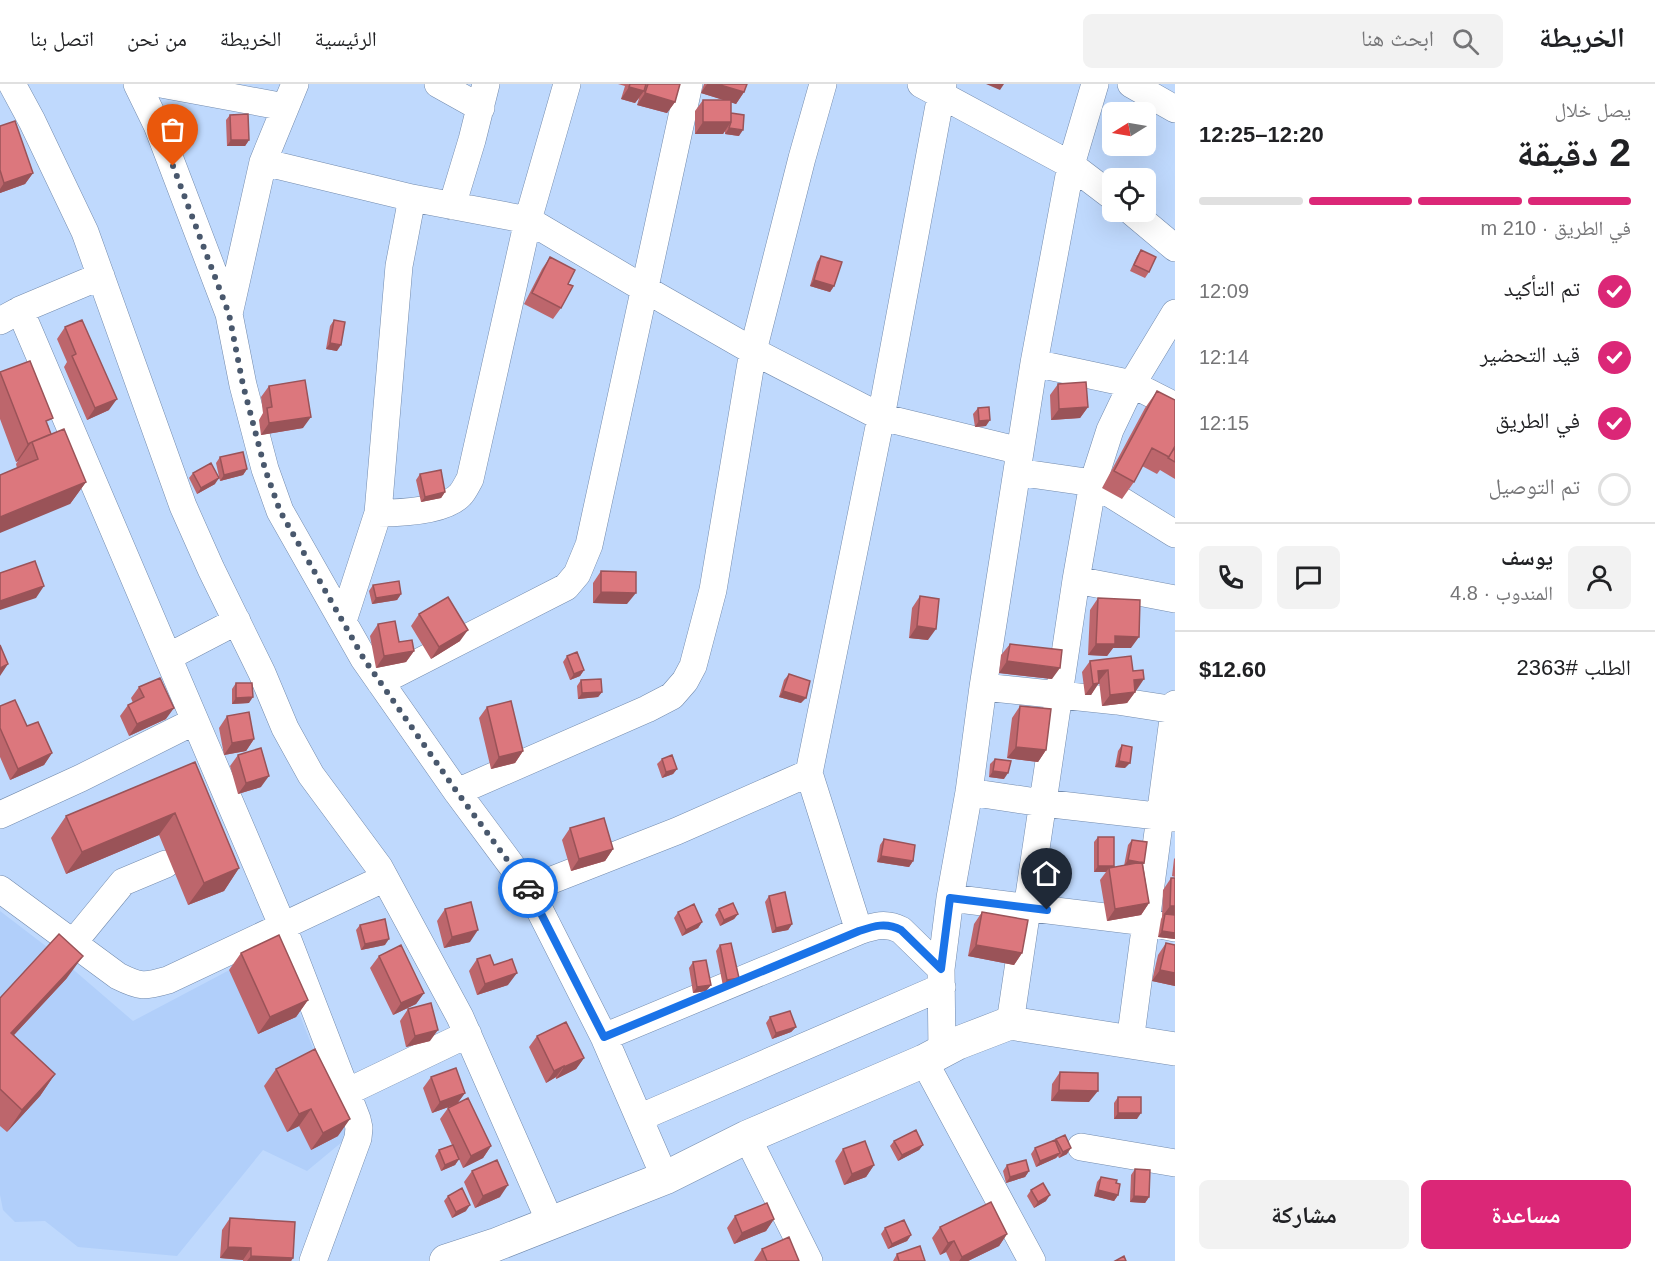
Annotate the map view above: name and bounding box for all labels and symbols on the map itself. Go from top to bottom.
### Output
north arrow [1102,102,1156,156]
pin [147,104,198,166]
pin [1021,848,1072,910]
courier [498,858,558,918]

